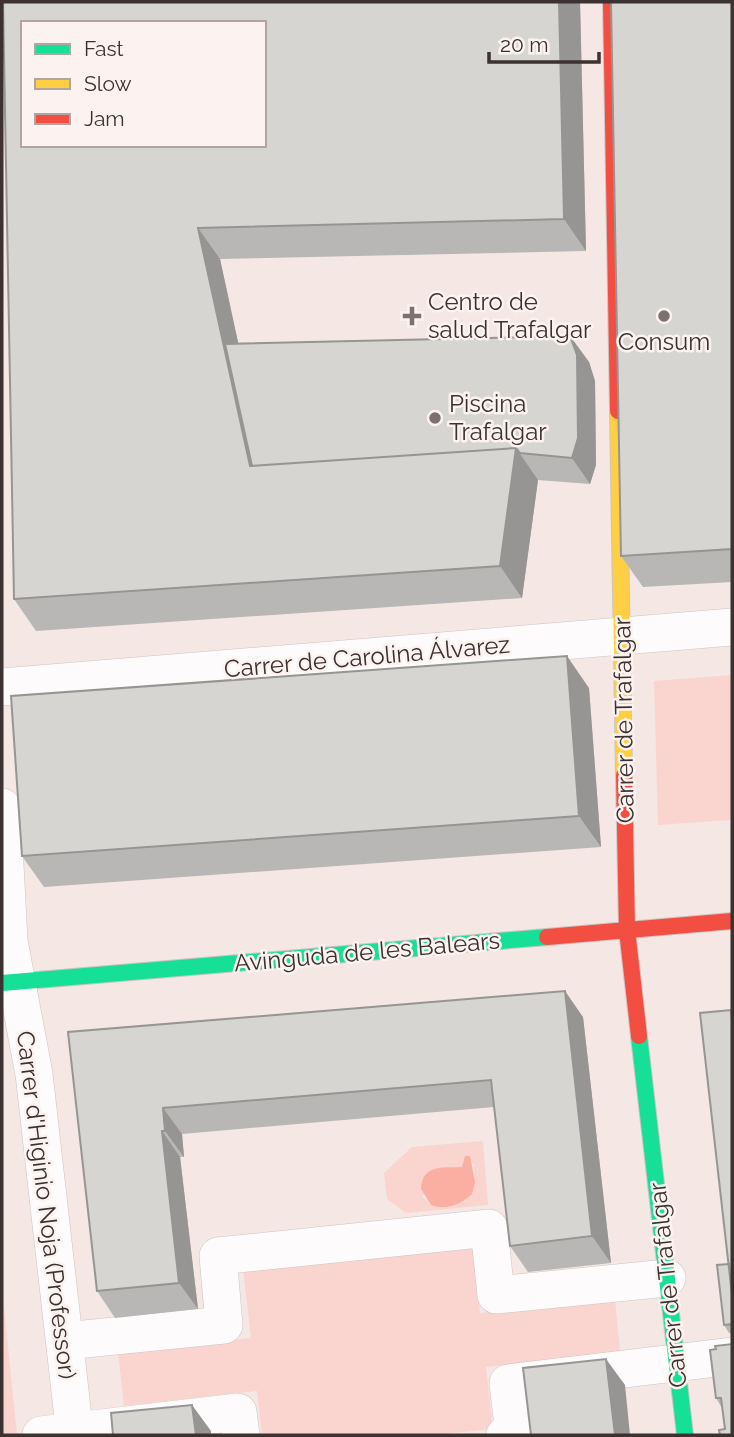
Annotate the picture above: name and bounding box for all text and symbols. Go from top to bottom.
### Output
legend [21,21,266,147]
scale bar [489,21,599,65]
text: 20 m [500,32,548,57]
text: Fast [84,36,124,61]
text: Slow [84,71,132,96]
text: Jam [84,106,125,131]
place label: Centro de salud Trafalgar [428,287,592,344]
marker: Centro de salud Trafalgar [402,306,422,326]
marker: Consum [656,308,672,324]
place label: Consum [618,327,710,356]
place label: Piscina Trafalgar [449,389,547,446]
marker: Piscina Trafalgar [427,410,443,426]
street label: Carrer de Trafalgar [607,616,640,823]
street label: Carrer de Carolina Álvarez [223,630,511,683]
street label: Avinguda de les Balears [233,925,501,978]
street label: Carrer d'Higinio Noja (Professor) [11,1029,82,1381]
street label: Carrer de Trafalgar [642,1180,693,1389]

